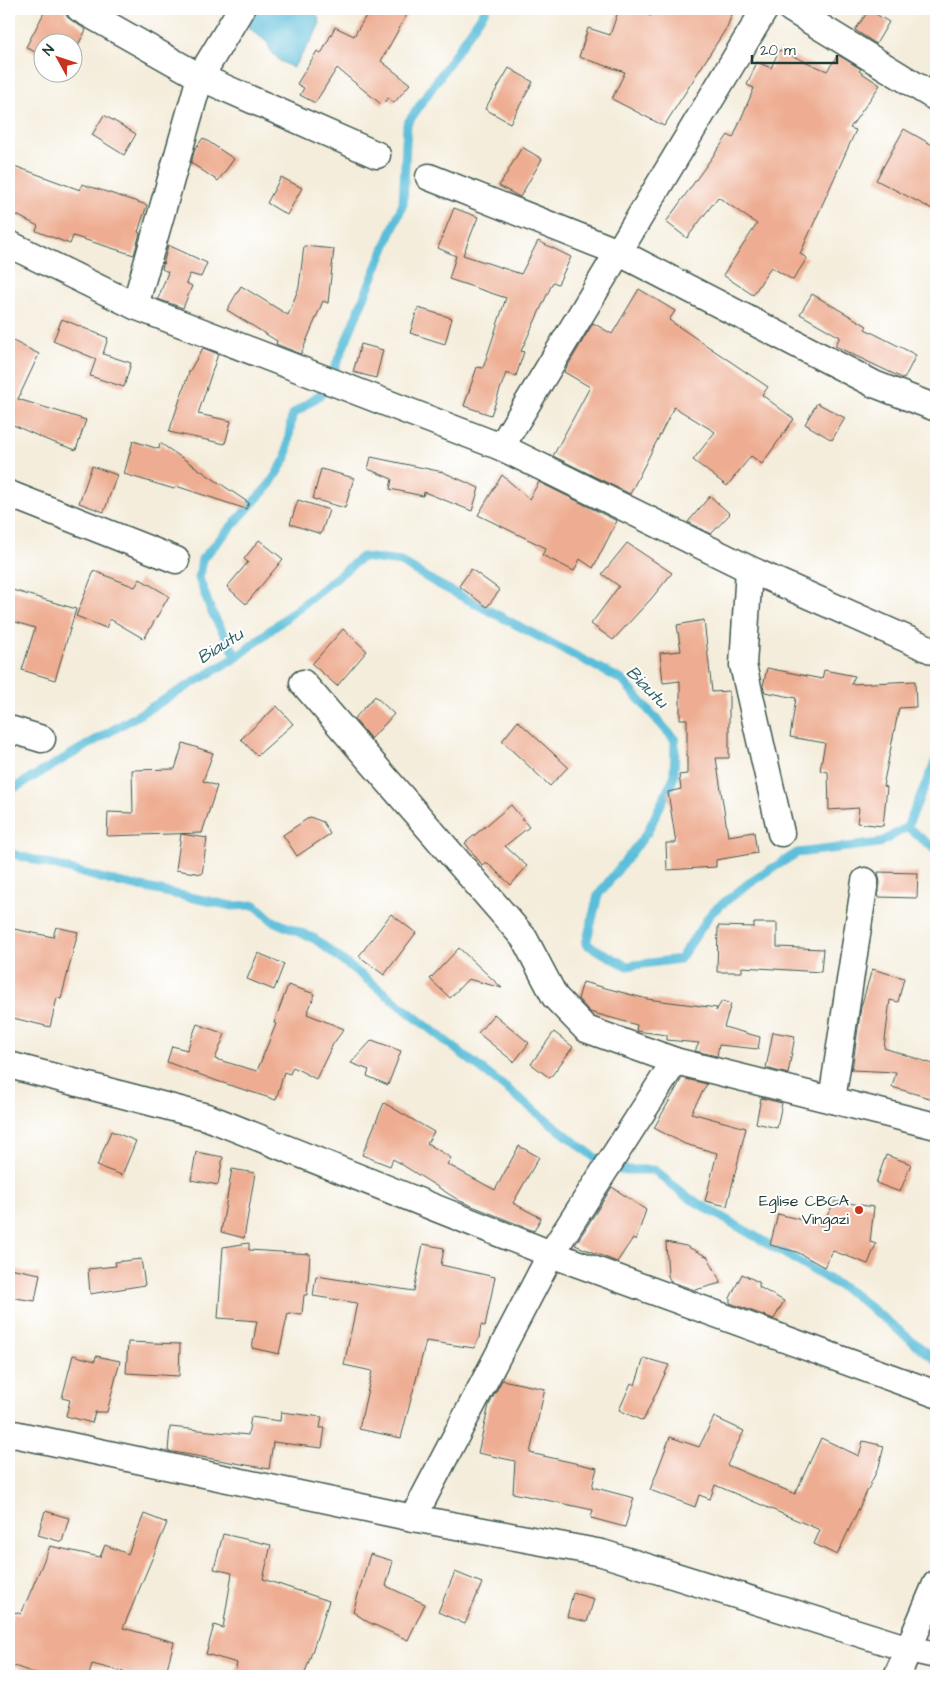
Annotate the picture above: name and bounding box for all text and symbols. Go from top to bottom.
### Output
north arrow [32,32,82,82]
scale bar [752,32,838,64]
text: N [38,40,59,60]
text: 20 m [760,40,796,61]
water label: Biautu [192,621,249,670]
water label: Biautu [620,660,674,714]
place label: Eglise CBCA Vingazi [759,1190,850,1231]
marker: Eglise CBCA Vingazi [853,1204,865,1216]

